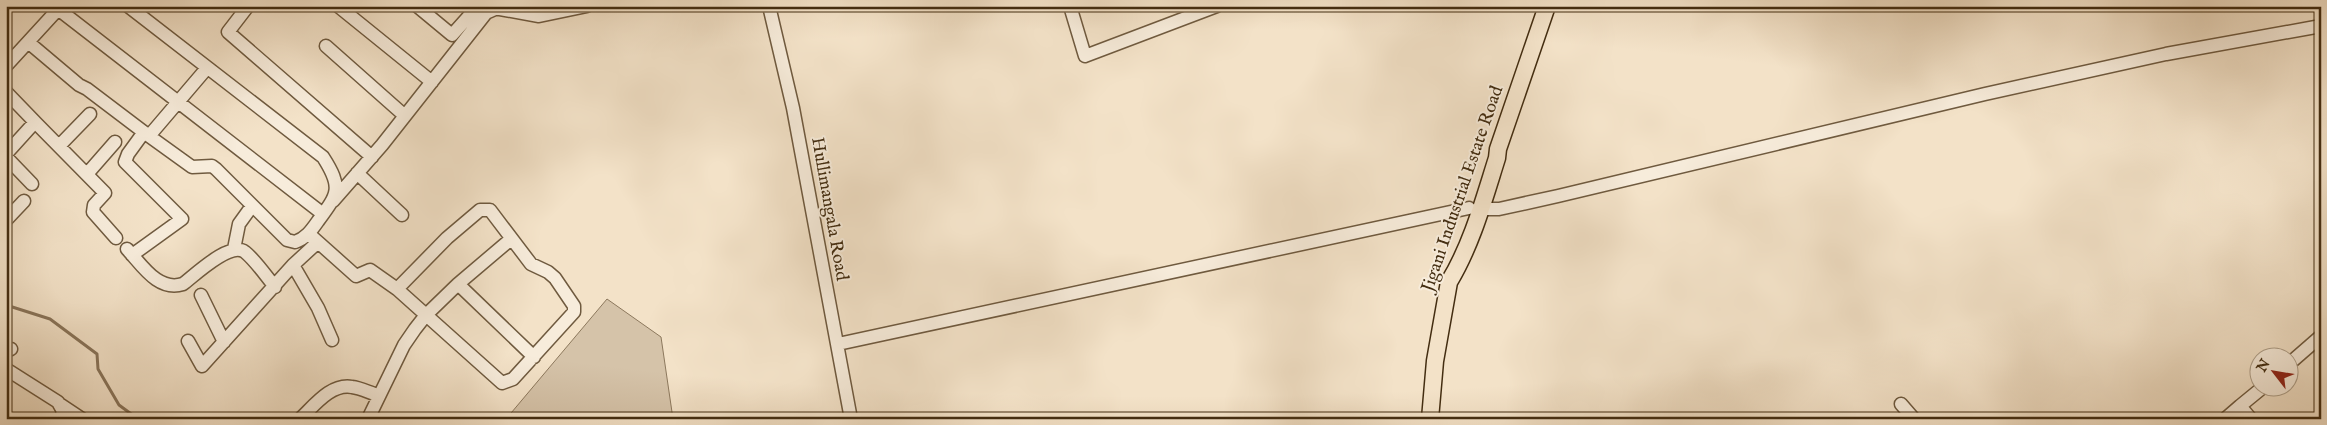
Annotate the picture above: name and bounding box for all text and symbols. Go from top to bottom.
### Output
street label: Jigani Industrial Estate Road [1416,83,1509,297]
street label: Hullimangala Road [805,135,853,283]
north arrow [2250,348,2300,398]
text: N [2252,356,2275,377]

